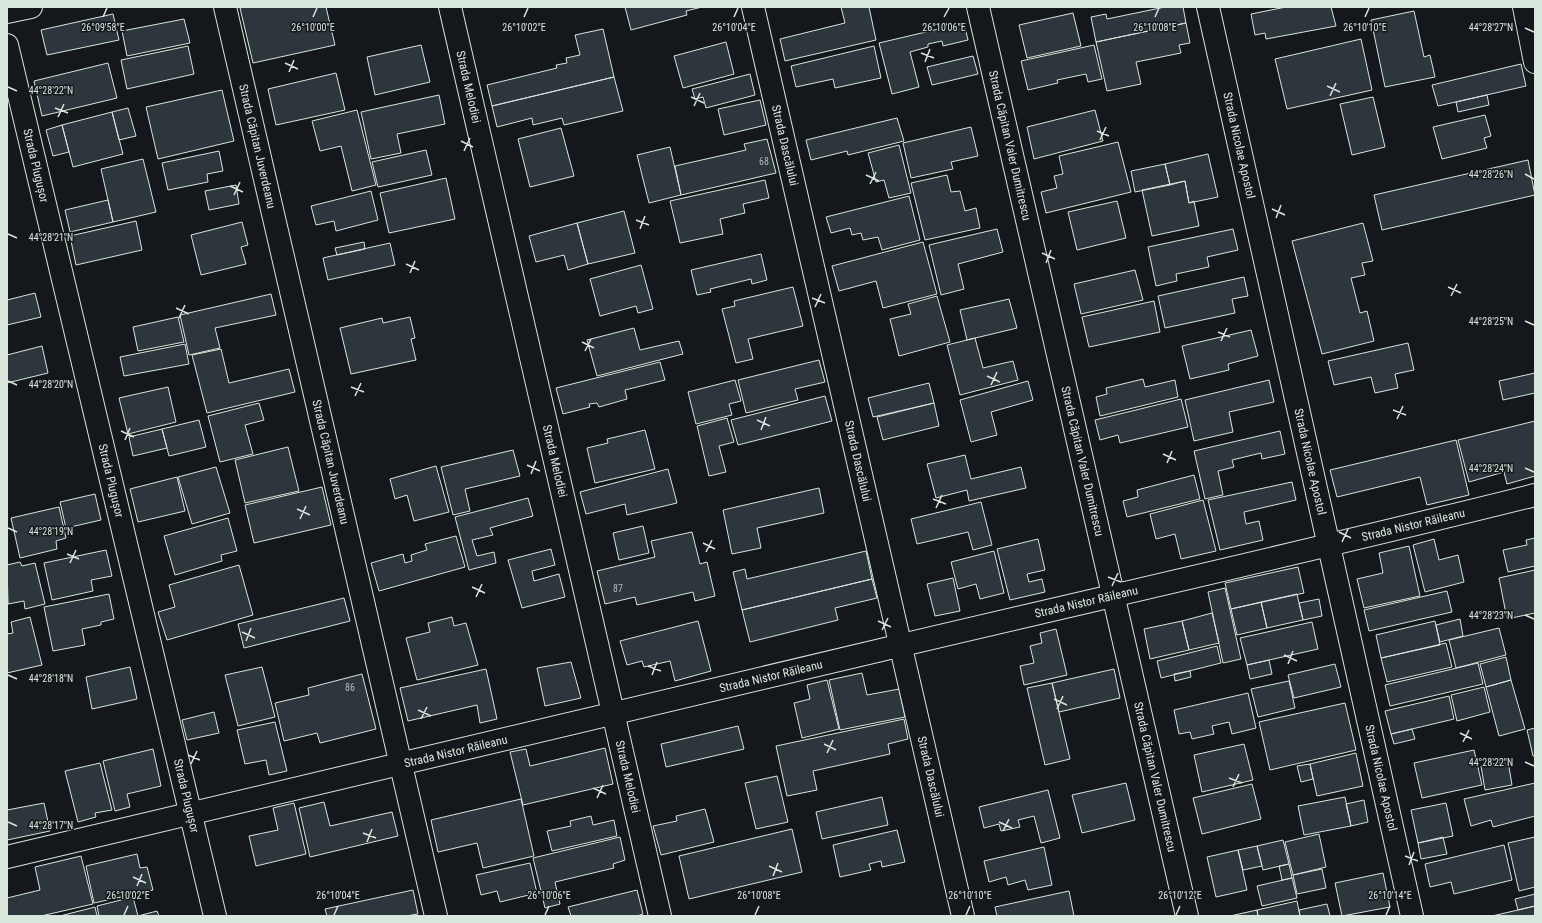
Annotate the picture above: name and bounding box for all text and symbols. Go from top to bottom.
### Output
text: 26°09'58"E [81,22,125,33]
text: 26°10'00"E [291,22,335,33]
text: 26°10'02"E [502,22,546,33]
text: 26°10'04"E [712,22,756,33]
text: 26°10'06"E [922,22,966,33]
text: 26°10'08"E [1133,22,1177,33]
text: 26°10'10"E [1343,22,1387,33]
text: 44°28'27"N [1469,22,1513,33]
street label: Strada Melodiei [453,49,484,125]
street label: Strada Căpitan Valer Dumitrescu [986,69,1034,222]
street label: Strada Căpitan Juverdeanu [236,83,279,210]
text: 44°28'22"N [29,85,73,96]
street label: Strada Nicolae Apostol [1220,91,1258,200]
street label: Strada Dascălului [769,103,801,187]
street label: Strada Plugușor [20,127,51,204]
house number: 68 [759,156,769,167]
text: 44°28'26"N [1469,169,1513,180]
text: 44°28'21"N [29,232,73,243]
text: 44°28'25"N [1469,316,1513,327]
text: 44°28'20"N [29,379,73,390]
street label: Strada Căpitan Valer Dumitrescu [1058,385,1107,538]
street label: Strada Căpitan Juverdeanu [309,398,352,526]
street label: Strada Nicolae Apostol [1291,407,1329,516]
street label: Strada Dascălului [842,419,874,503]
street label: Strada Melodiei [540,423,570,499]
street label: Strada Plugușor [95,442,127,519]
text: 44°28'24"N [1469,463,1513,474]
street label: Strada Nistor Răileanu [1360,506,1466,544]
text: 44°28'19"N [29,526,73,537]
house number: 87 [613,583,623,594]
street label: Strada Nistor Răileanu [1033,583,1139,621]
text: 44°28'23"N [1469,610,1513,621]
street label: Strada Nistor Răileanu [718,657,824,695]
text: 44°28'18"N [29,673,73,684]
house number: 86 [345,682,355,693]
street label: Strada Căpitan Valer Dumitrescu [1131,700,1179,854]
street label: Strada Nicolae Apostol [1362,723,1400,832]
street label: Strada Nistor Răileanu [403,732,509,770]
street label: Strada Dascălului [915,735,947,819]
street label: Strada Melodiei [613,739,643,814]
text: 44°28'22"N [1469,757,1513,768]
street label: Strada Plugușor [171,758,202,835]
text: 44°28'17"N [29,820,73,831]
text: 26°10'02"E [106,890,150,901]
text: 26°10'04"E [316,890,360,901]
text: 26°10'06"E [527,890,571,901]
text: 26°10'08"E [737,890,781,901]
text: 26°10'10"E [948,890,992,901]
text: 26°10'12"E [1158,890,1202,901]
text: 26°10'14"E [1368,890,1412,901]

